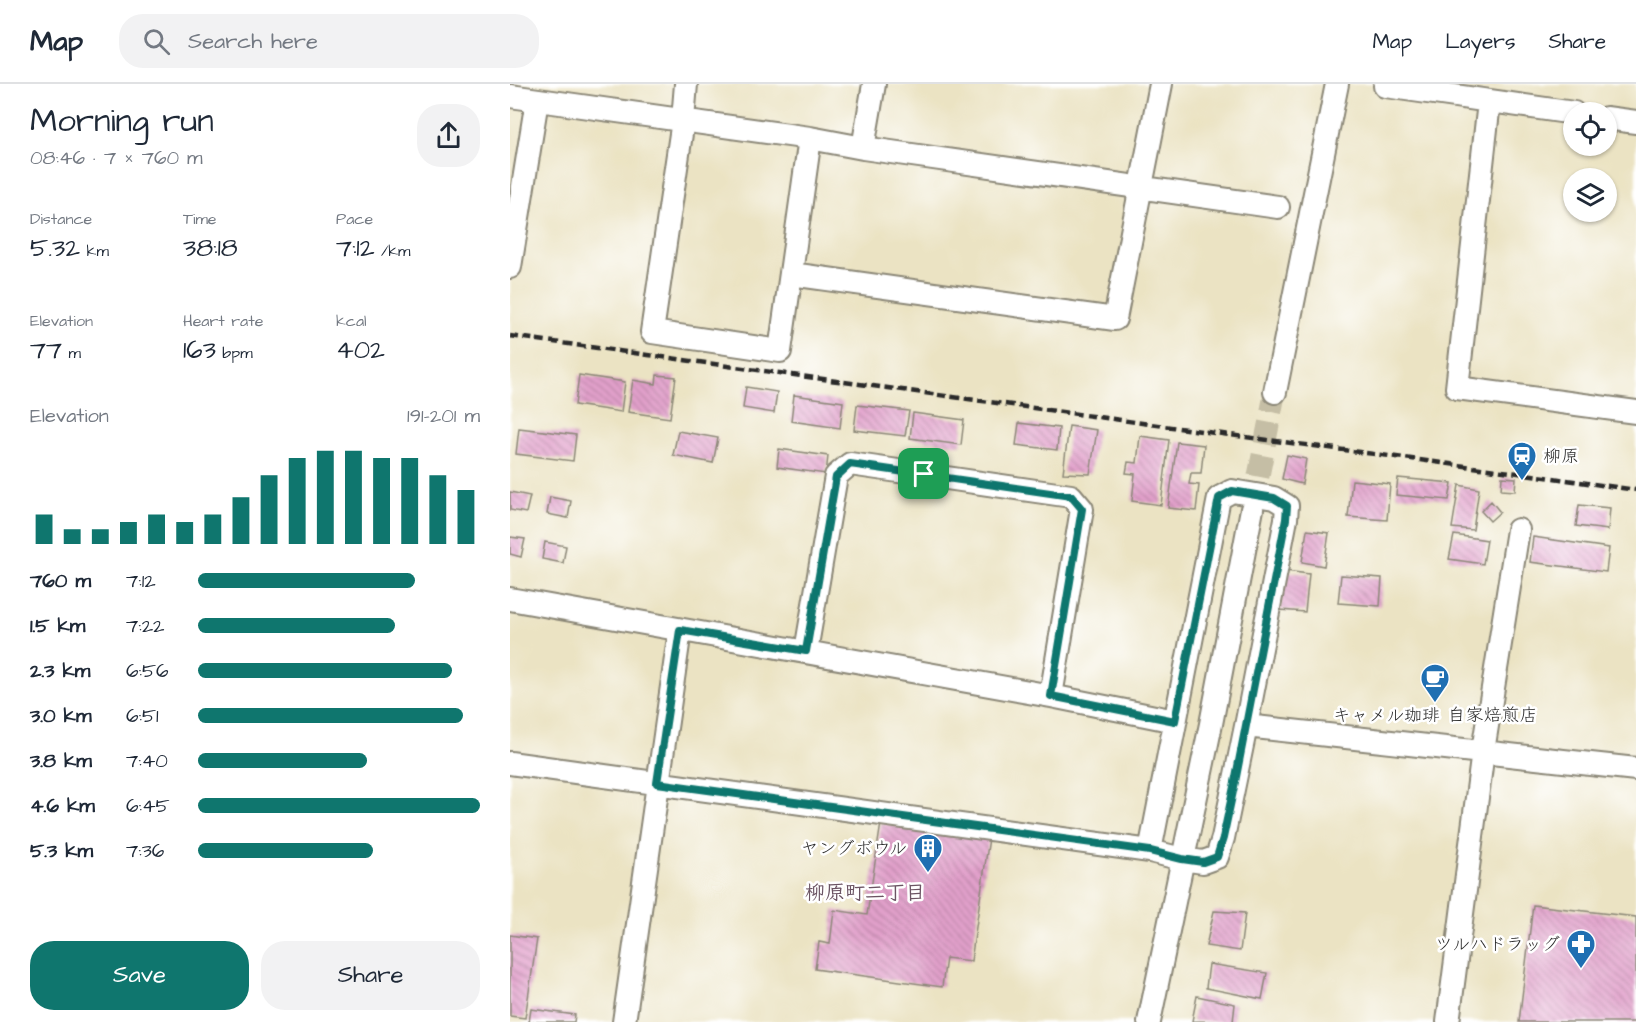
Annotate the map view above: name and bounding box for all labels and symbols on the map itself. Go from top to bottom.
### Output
station icon: 柳原 [1506,440,1538,482]
place label: 柳原 [1543,444,1579,469]
pin [898,448,949,499]
cafe icon: キャメル珈琲 自家焙煎店 [1419,662,1451,704]
place label: キャメル珈琲 自家焙煎店 [1333,703,1537,728]
building icon: ヤングボウル [912,832,944,874]
place label: ヤングボウル [800,836,907,861]
district label: 柳原町二丁目 [805,879,925,907]
pharmacy icon: ツルハドラッグ [1565,928,1597,970]
place label: ツルハドラッグ [1435,932,1560,957]

